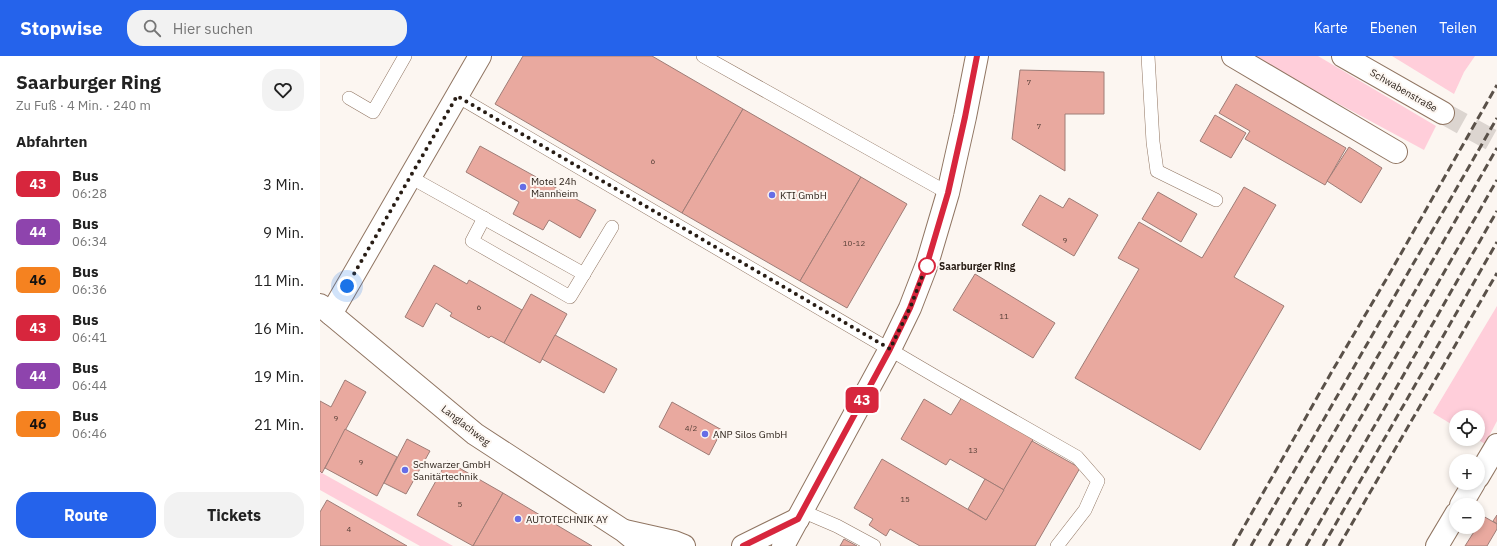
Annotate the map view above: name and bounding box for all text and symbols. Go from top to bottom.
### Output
search box [127,10,407,46]
text: Stopwise [20,16,103,40]
icon: search [141,17,163,39]
text: Hier suchen [173,19,253,38]
text: Karte [1314,19,1348,37]
text: Ebenen [1370,19,1417,37]
text: Teilen [1439,19,1477,37]
street label: Schwabenstraße [1368,66,1440,115]
button: heart [262,69,304,111]
text: Saarburger Ring [16,70,161,94]
house number: 7 [1027,77,1032,87]
text: Zu Fuß · 4 Min. · 240 m [16,97,151,114]
house number: 7 [1037,121,1042,131]
text: Abfahrten [16,132,87,151]
house number: 6 [651,156,656,166]
text: Bus [72,166,99,185]
text: 43 [30,175,46,193]
text: 3 Min. [263,175,304,194]
place label: Motel 24h Mannheim [531,175,578,200]
marker: Motel 24h Mannheim [518,182,528,192]
text: 06:28 [72,185,107,202]
place label: KTI GmbH [780,189,827,202]
marker: KTI GmbH [767,190,777,200]
text: Bus [72,214,99,233]
text: 44 [30,223,46,241]
text: 9 Min. [263,223,304,242]
text: 06:34 [72,233,107,250]
house number: 9 [1063,235,1068,245]
house number: 10-12 [843,238,865,248]
marker: Saarburger Ring [918,257,936,275]
place label: Saarburger Ring [939,260,1016,273]
text: Bus [72,262,99,281]
text: 46 [30,271,46,289]
text: 11 Min. [254,271,304,290]
your location [337,276,357,296]
text: 06:36 [72,281,107,298]
house number: 6 [477,302,482,312]
text: Bus [72,310,99,329]
house number: 11 [999,311,1009,321]
text: 43 [30,319,46,337]
text: 16 Min. [254,319,304,338]
text: 06:41 [72,329,107,346]
text: Bus [72,358,99,377]
text: 44 [30,367,46,385]
text: 19 Min. [254,367,304,386]
text: 06:44 [72,377,107,394]
line badge: 43 [844,387,880,413]
text: 43 [854,391,870,409]
street label: Langlachweg [439,402,493,449]
text: Bus [72,406,99,425]
map controls [1449,410,1485,534]
button: locate [1449,410,1485,446]
house number: 9 [334,413,339,423]
text: 46 [30,415,46,433]
text: 21 Min. [254,415,304,434]
house number: 4/2 [685,423,698,433]
text: 06:46 [72,425,107,442]
place label: ANP Silos GmbH [713,428,787,441]
marker: ANP Silos GmbH [700,429,710,439]
house number: 13 [968,445,978,455]
button: + [1449,454,1485,490]
house number: 9 [359,457,364,467]
place label: Schwarzer GmbH Sanitärtechnik [413,458,491,483]
marker: Schwarzer GmbH Sanitärtechnik [400,465,410,475]
button: Route [16,492,156,538]
button: Tickets [164,492,304,538]
house number: 15 [900,494,910,504]
button: − [1449,498,1485,534]
house number: 5 [458,499,463,509]
place label: AUTOTECHNIK AY [526,513,608,526]
marker: AUTOTECHNIK AY [513,514,523,524]
house number: 4 [347,524,352,534]

